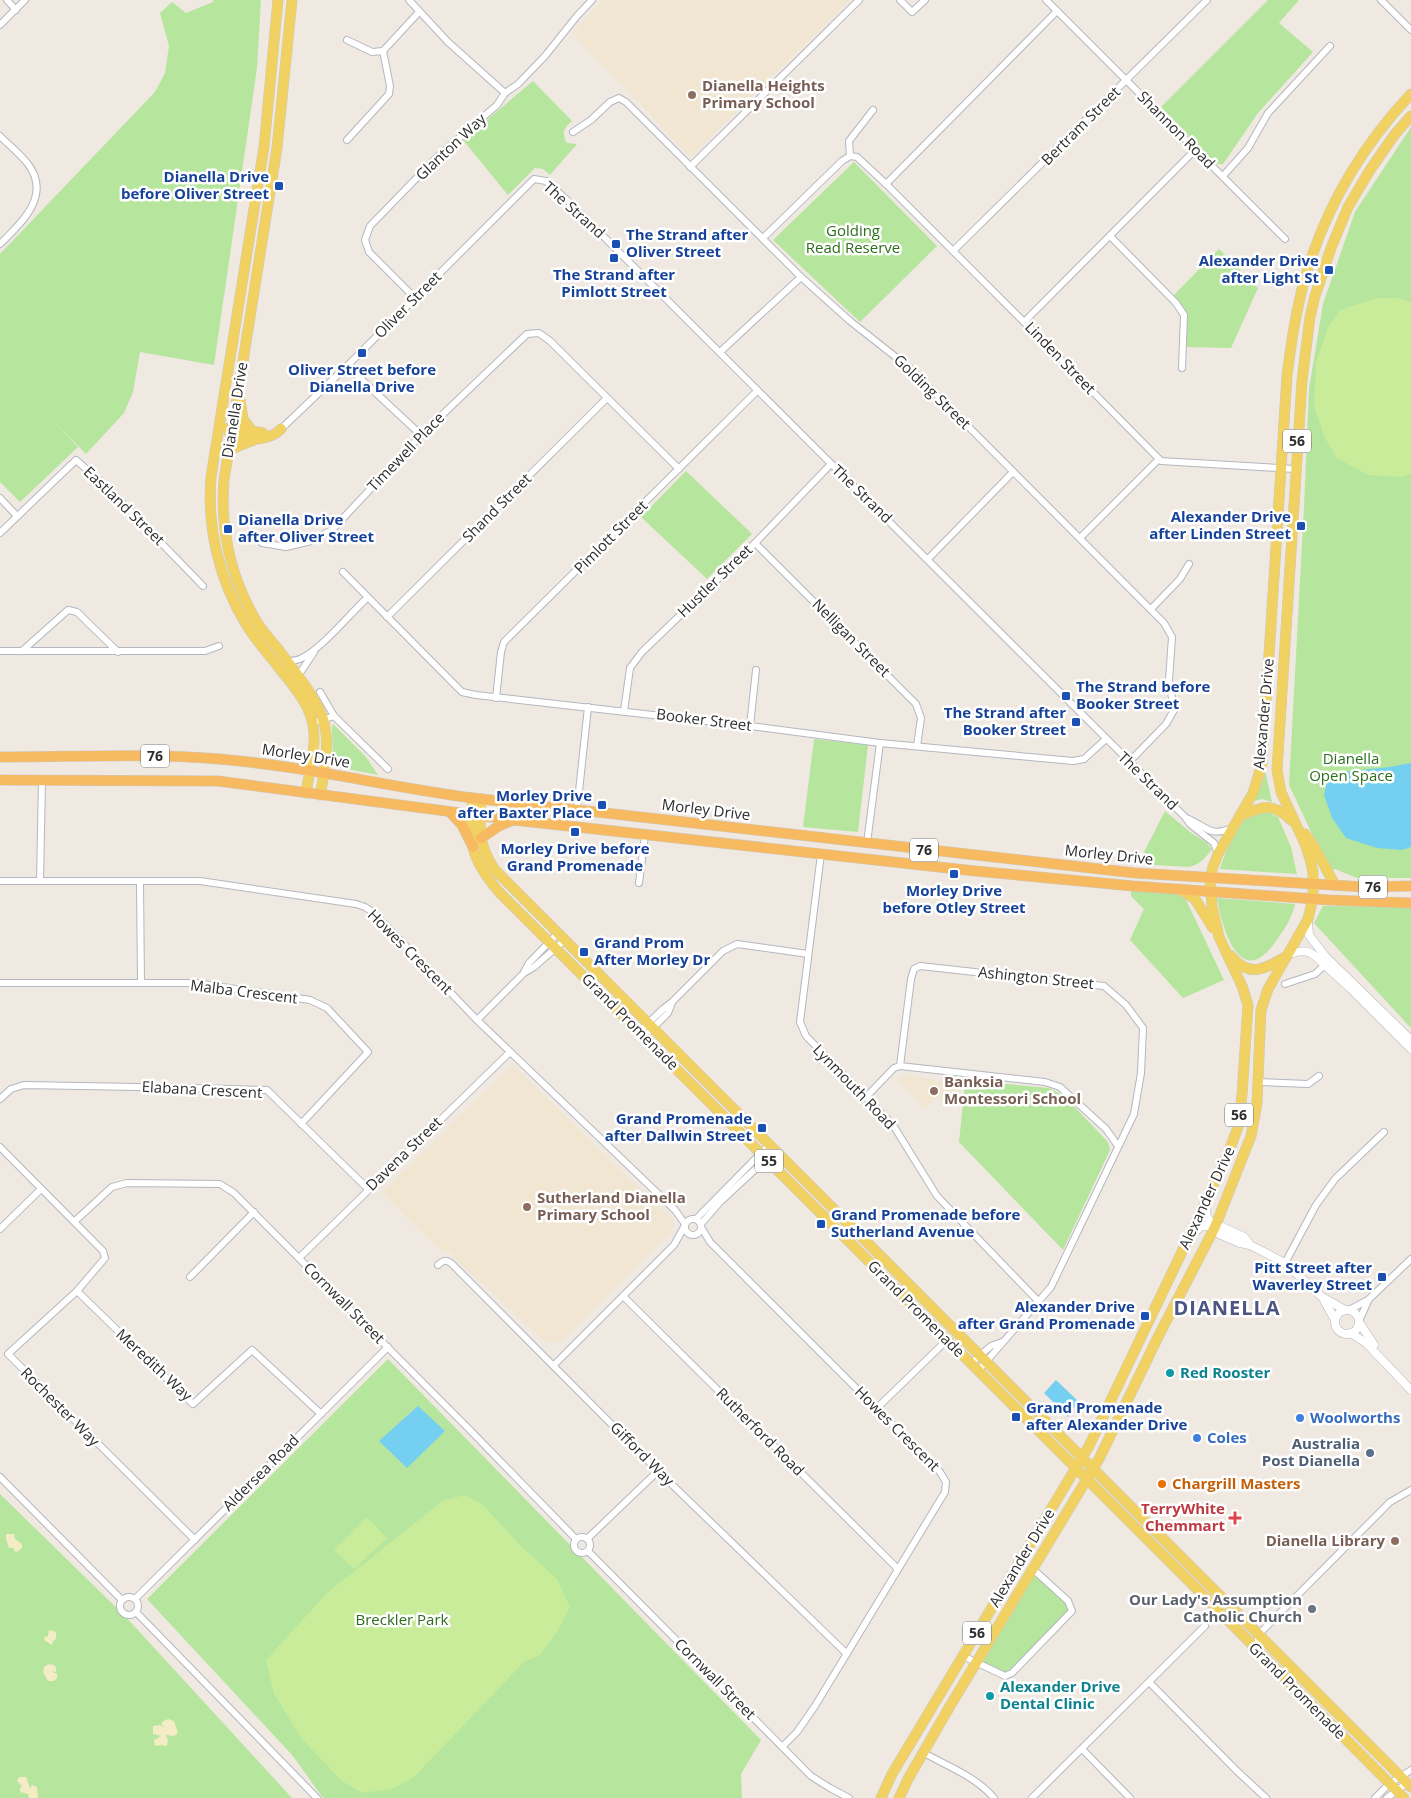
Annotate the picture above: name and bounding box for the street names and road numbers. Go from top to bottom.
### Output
street label: Bertram Street [1037,82,1124,169]
street label: Shannon Road [1134,86,1220,172]
street label: Glanton Way [411,108,490,184]
street label: The Strand [540,176,610,242]
street label: Oliver Street [369,266,445,342]
street label: Linden Street [1021,317,1100,398]
street label: Golding Street [890,349,976,433]
street label: Dianella Drive [217,360,251,459]
street label: Timewell Place [362,407,448,495]
road number: 56 [1283,430,1311,452]
street label: The Strand [828,460,897,527]
street label: Eastland Street [80,461,170,549]
street label: Shand Street [457,468,535,546]
street label: Pimlott Street [569,495,651,577]
street label: Hustler Street [673,539,756,621]
street label: Nelligan Street [808,594,895,681]
street label: Alexander Drive [1248,658,1278,770]
street label: Booker Street [655,703,753,735]
street label: Morley Drive [261,738,352,772]
road number: 76 [141,744,169,768]
street label: The Strand [1114,747,1183,814]
street label: Morley Drive [661,794,752,824]
road number: 76 [910,838,938,862]
street label: Morley Drive [1064,839,1154,869]
road number: 76 [1359,876,1387,899]
street label: Howes Crescent [364,904,458,998]
street label: Ashington Street [977,961,1095,993]
street label: Grand Promenade [578,969,683,1074]
street label: Malba Crescent [189,974,299,1008]
street label: Lynmouth Road [809,1039,900,1133]
street label: Elabana Crescent [141,1076,263,1102]
road number: 56 [1225,1104,1253,1126]
street label: Davena Street [361,1112,446,1195]
street label: Alexander Drive [1173,1143,1239,1252]
road number: 55 [755,1150,783,1172]
street label: Grand Promenade [864,1256,969,1361]
street label: Cornwall Street [300,1257,390,1347]
street label: Meredith Way [112,1324,198,1405]
street label: Rochester Way [17,1363,105,1450]
street label: Howes Crescent [851,1381,945,1475]
street label: Rutherford Road [712,1383,809,1480]
street label: Gifford Way [606,1417,679,1490]
street label: Aldersea Road [218,1430,303,1515]
street label: Alexander Drive [984,1505,1058,1610]
road number: 56 [963,1622,991,1645]
street label: Cornwall Street [671,1633,761,1723]
street label: Grand Promenade [1245,1638,1350,1743]

